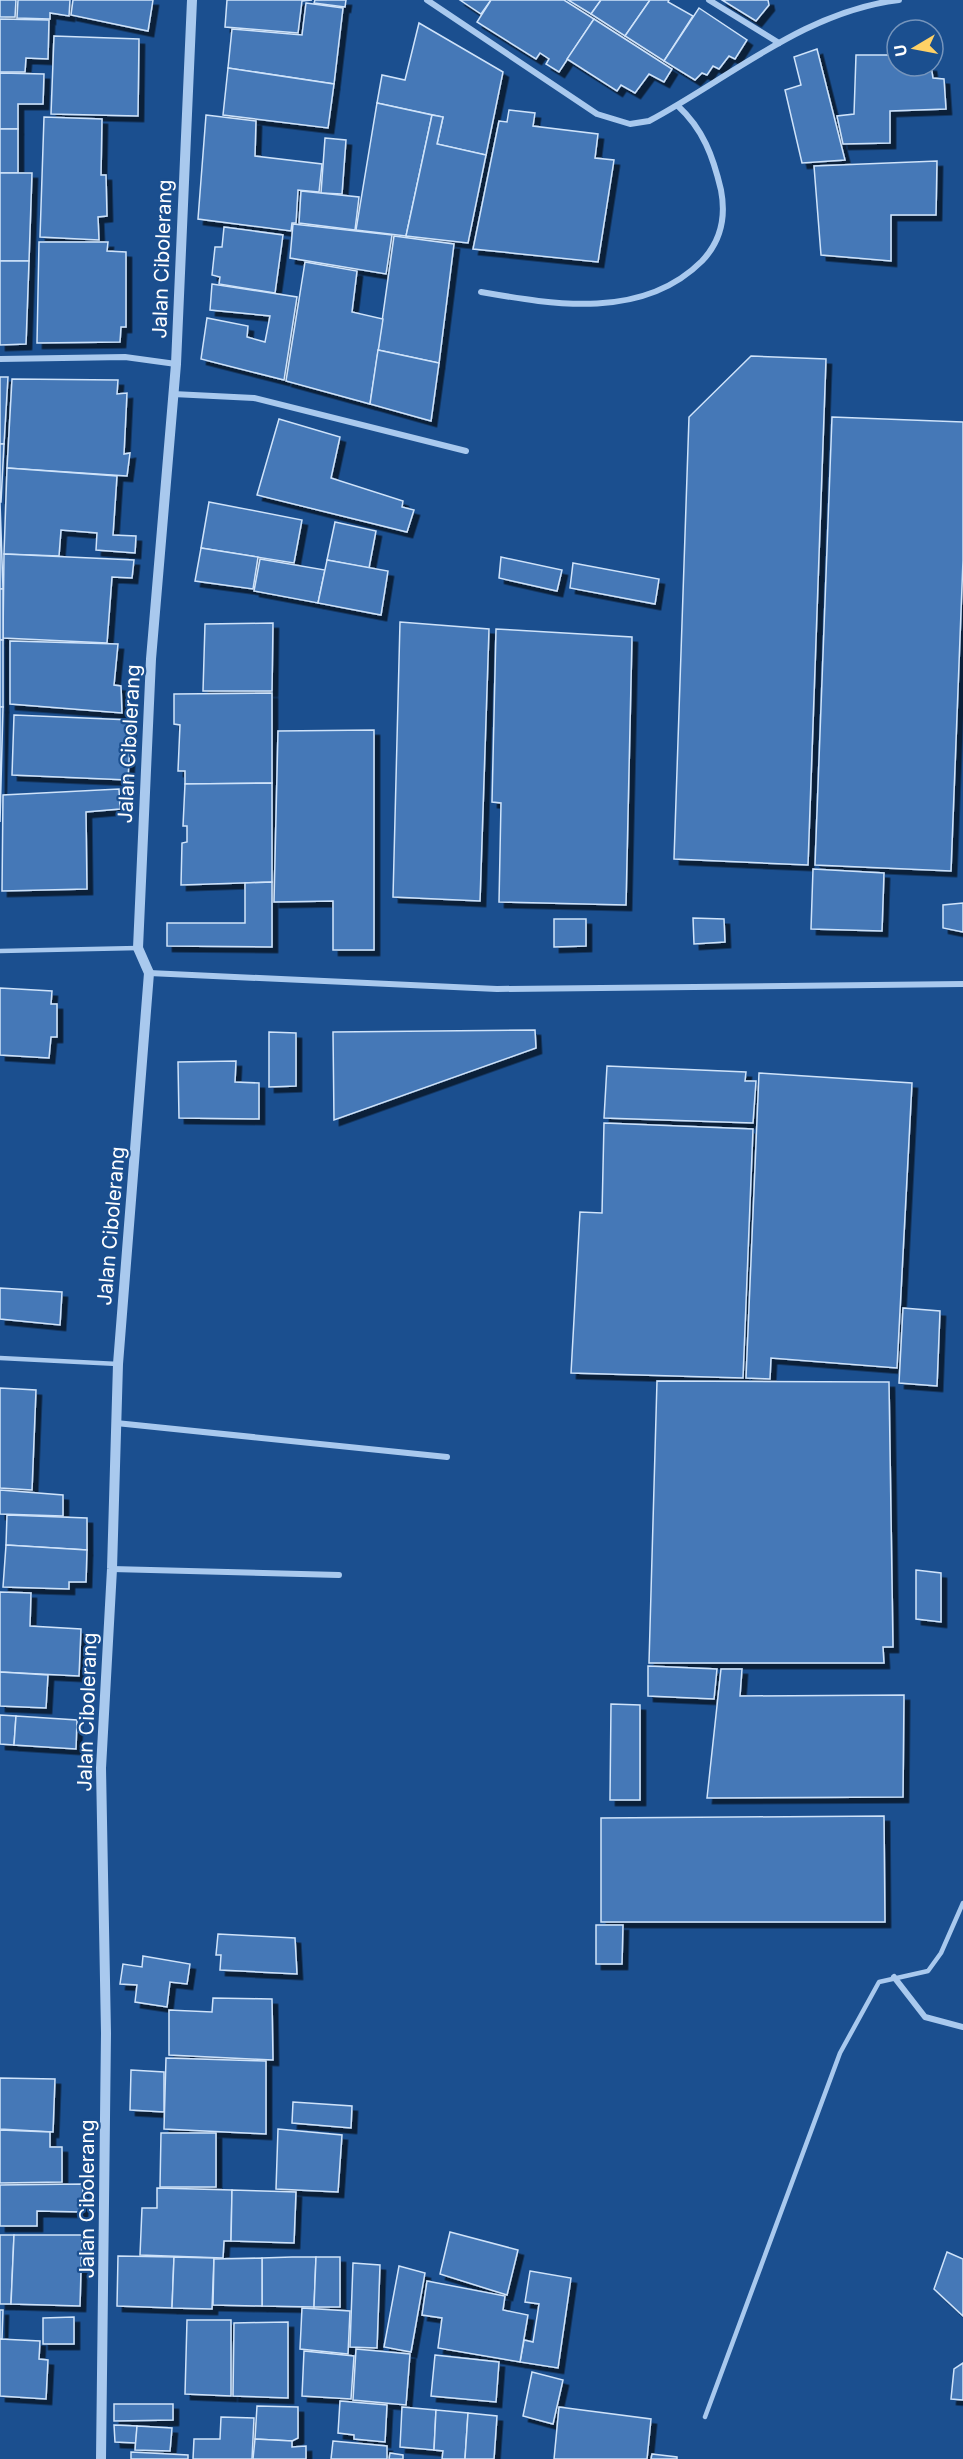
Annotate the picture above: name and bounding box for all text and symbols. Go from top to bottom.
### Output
north arrow [885,18,945,78]
text: U [889,43,911,58]
street label: Jalan Cibolerang [147,179,177,339]
street label: Jalan Cibolerang [113,664,145,824]
street label: Jalan Cibolerang [92,1146,130,1306]
street label: Jalan Cibolerang [72,1632,102,1792]
street label: Jalan Cibolerang [75,2119,99,2279]

